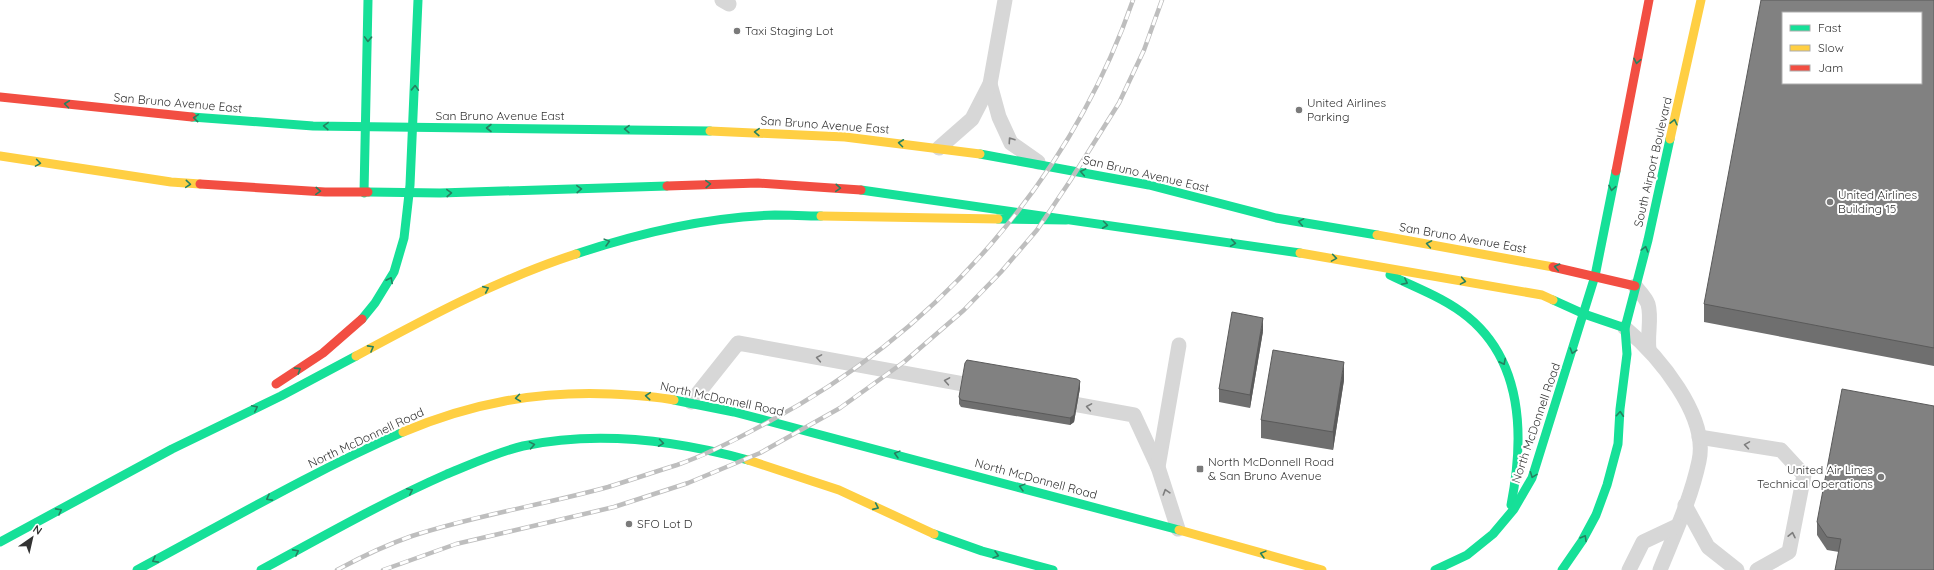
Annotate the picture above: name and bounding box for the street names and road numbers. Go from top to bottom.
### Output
street label: San Bruno Avenue East [113,89,243,116]
street label: South Airport Boulevard [1630,95,1675,228]
street label: San Bruno Avenue East [435,108,565,123]
street label: San Bruno Avenue East [760,113,890,136]
street label: San Bruno Avenue East [1082,152,1211,195]
street label: San Bruno Avenue East [1398,219,1528,256]
street label: North McDonnell Road [1508,361,1563,485]
street label: North McDonnell Road [659,378,785,419]
street label: North McDonnell Road [305,404,426,471]
street label: North McDonnell Road [973,455,1099,502]

